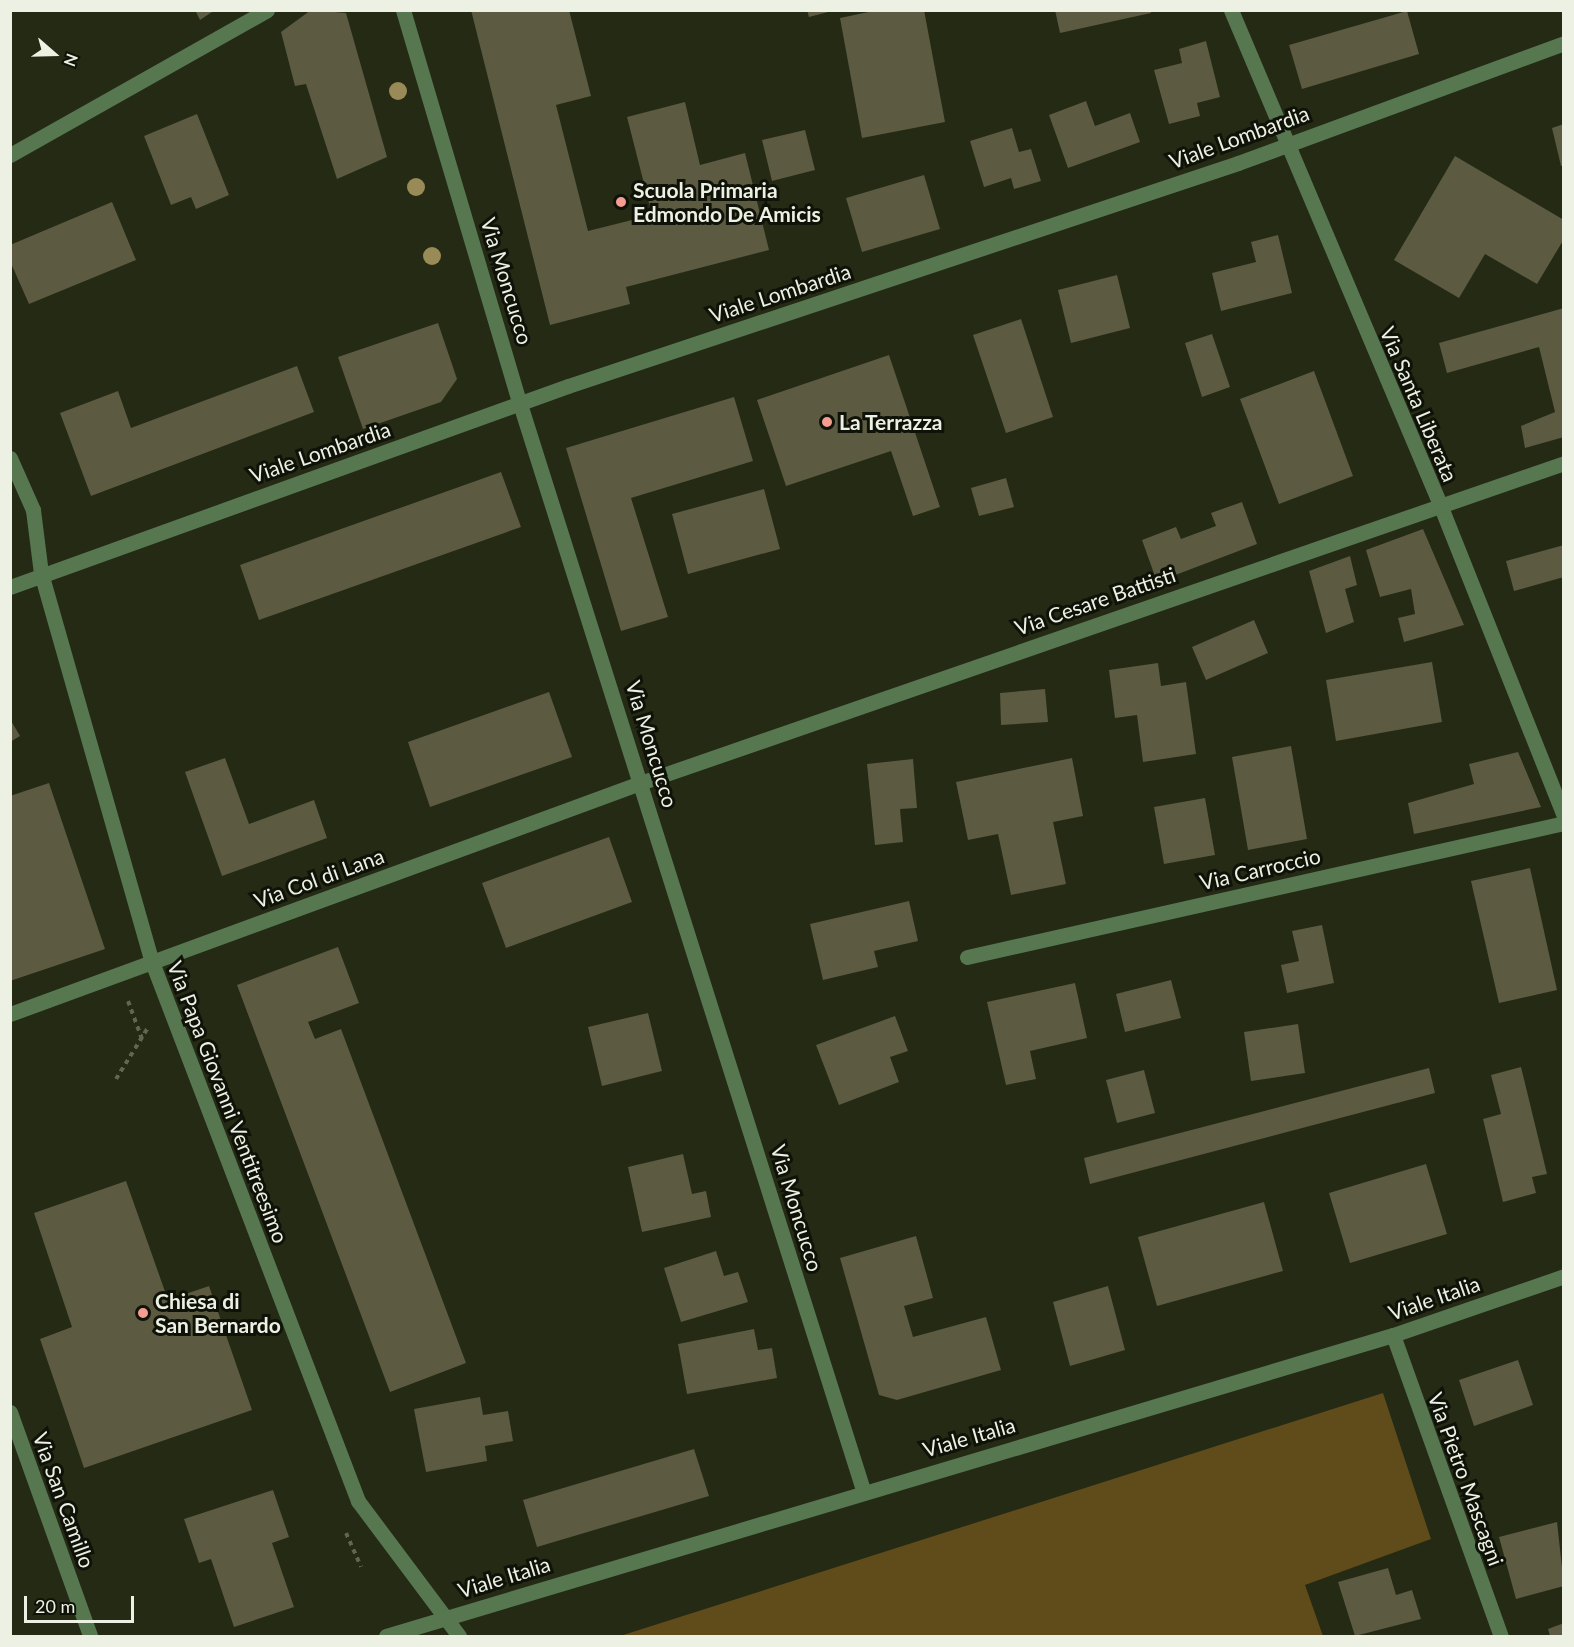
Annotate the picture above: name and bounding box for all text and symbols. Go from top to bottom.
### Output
north arrow [24,24,84,84]
text: N [60,51,82,69]
street label: Viale Lombardia [1166,100,1312,174]
place label: Scuola Primaria Edmondo De Amicis [633,177,822,227]
marker: Scuola Primaria Edmondo De Amicis [614,195,628,209]
street label: Via Moncucco [476,215,538,347]
street label: Viale Lombardia [706,258,854,328]
street label: Via Santa Liberata [1375,323,1463,485]
place label: La Terrazza [839,409,943,435]
marker: La Terrazza [820,415,834,429]
street label: Viale Lombardia [246,416,394,488]
street label: Via Cesare Battisti [1011,562,1179,640]
street label: Via Moncucco [621,678,683,810]
street label: Via Col di Lana [250,843,388,913]
street label: Via Carroccio [1197,843,1323,895]
street label: Via Papa Giovanni Ventitreesimo [162,957,294,1247]
street label: Via Moncucco [766,1142,828,1274]
street label: Viale Italia [1385,1271,1483,1325]
place label: Chiesa di San Bernardo [155,1288,281,1338]
marker: Chiesa di San Bernardo [136,1306,150,1320]
street label: Via Pietro Mascagni [1423,1389,1509,1569]
street label: Viale Italia [920,1412,1018,1462]
street label: Via San Camillo [28,1429,100,1571]
street label: Viale Italia [455,1551,553,1603]
scale bar [27,1584,136,1622]
text: 20 m [35,1595,75,1617]

